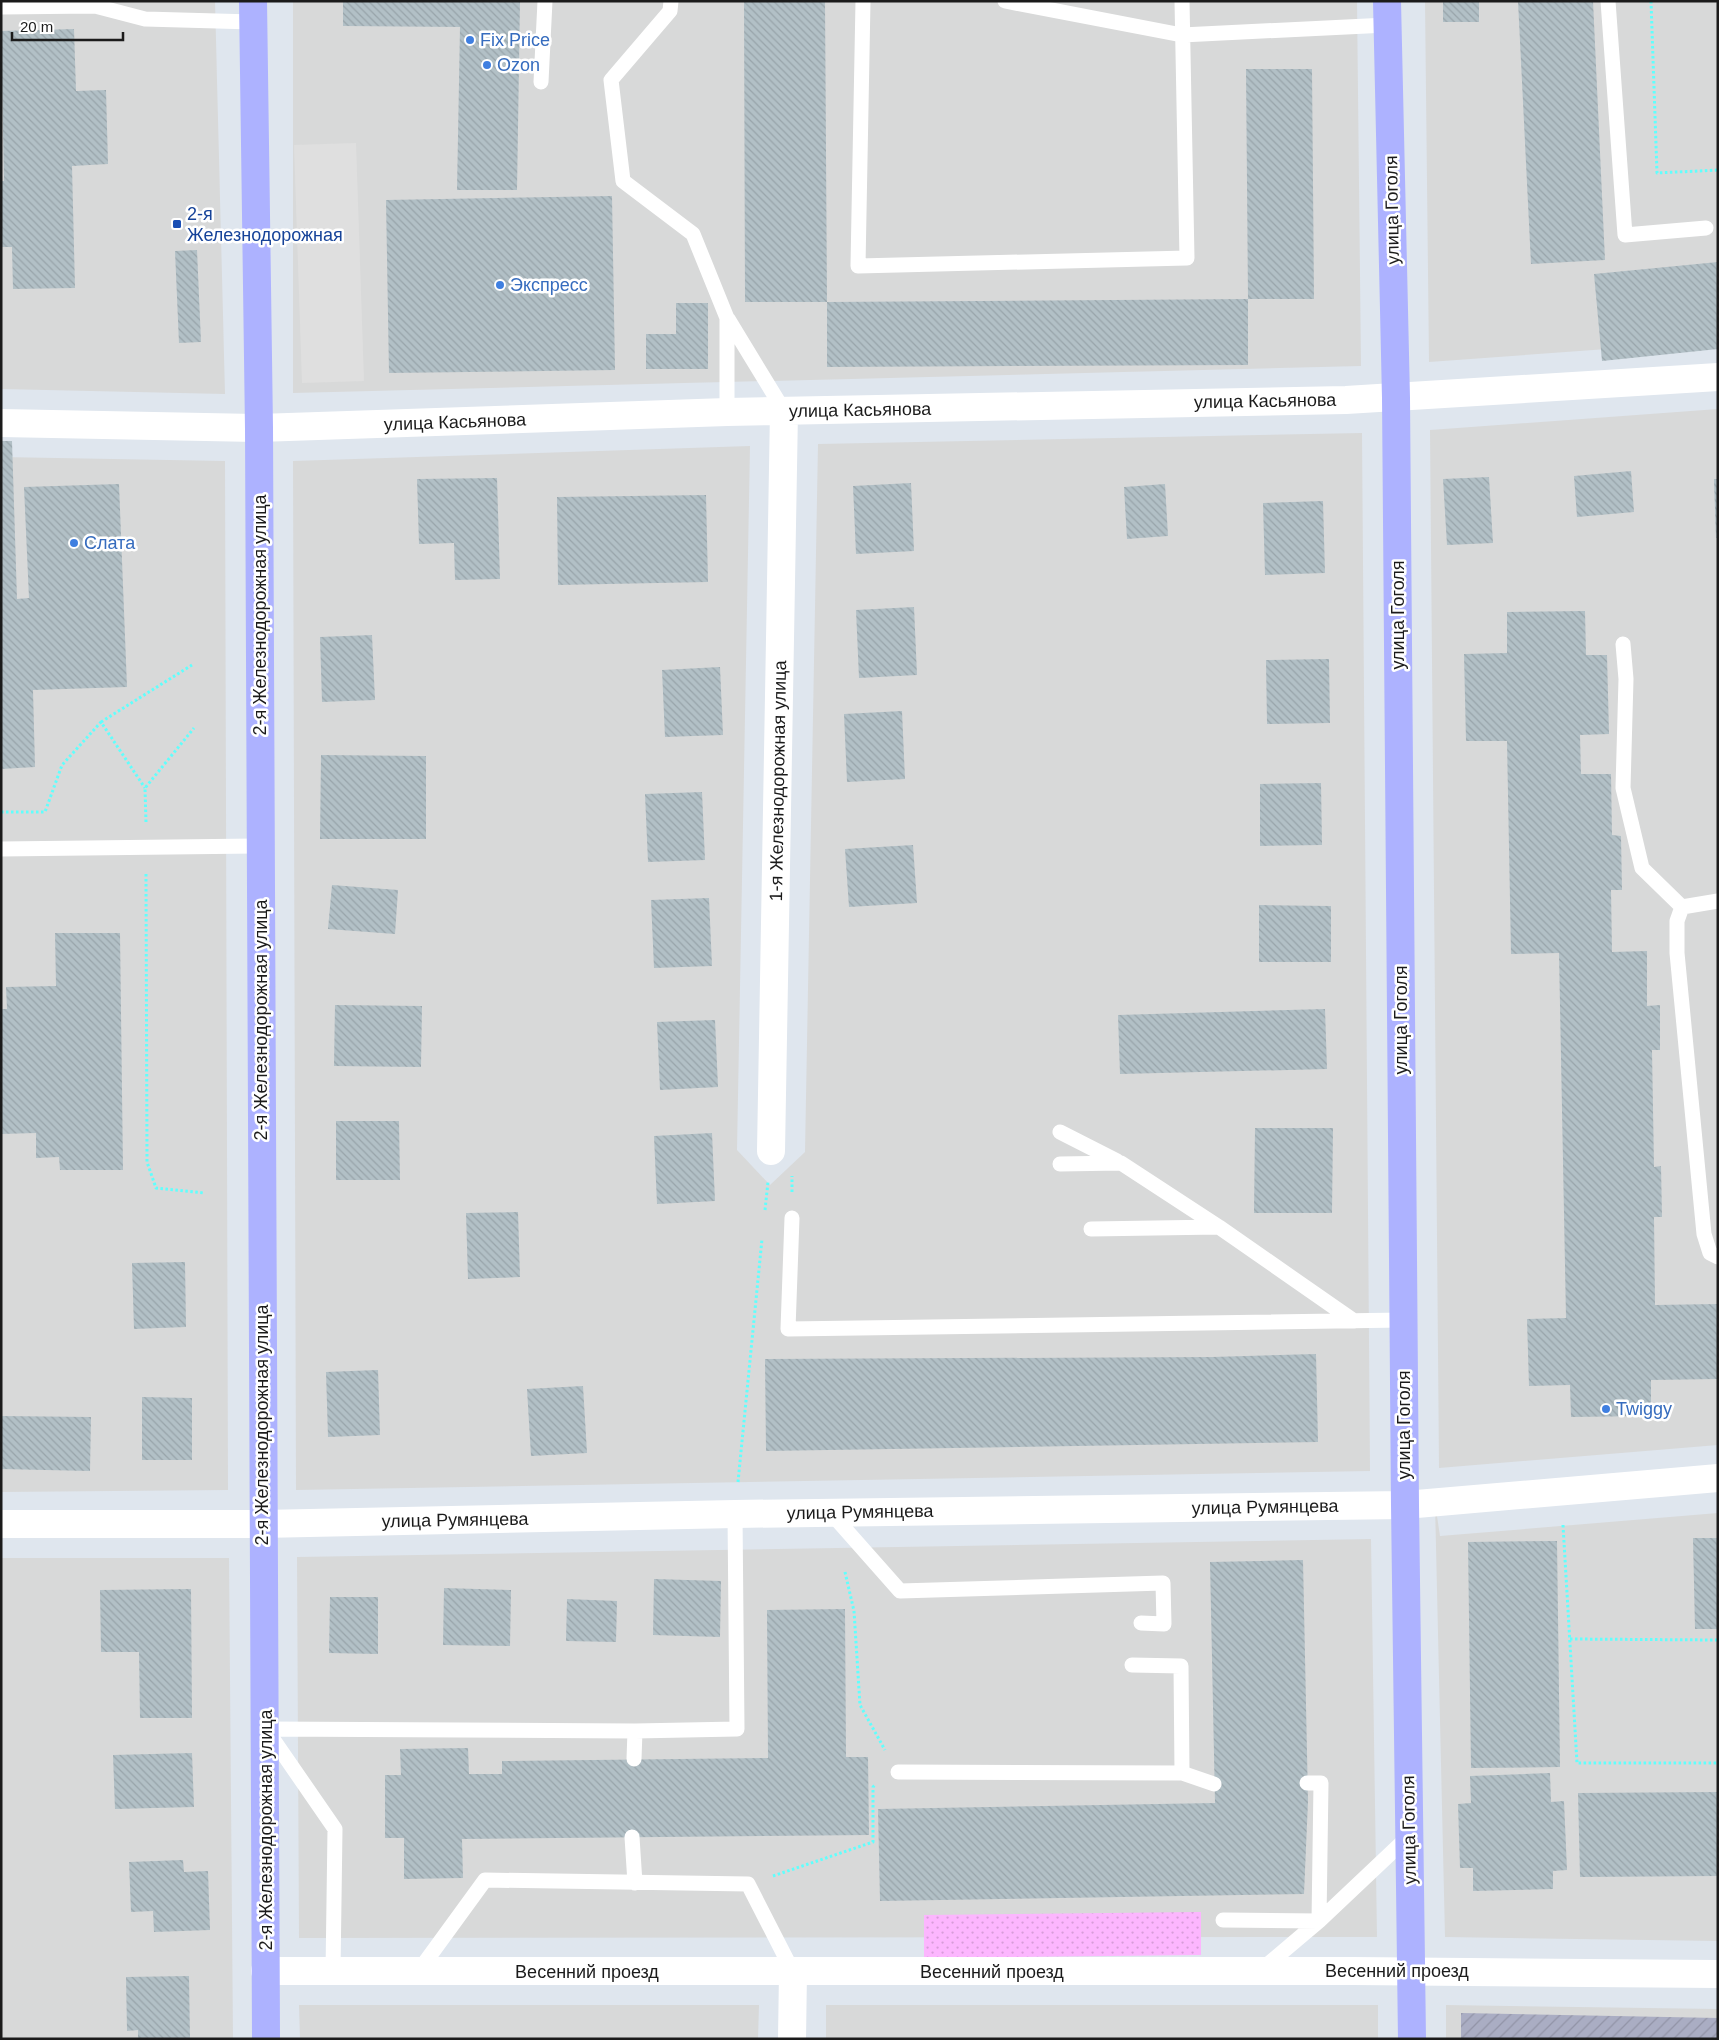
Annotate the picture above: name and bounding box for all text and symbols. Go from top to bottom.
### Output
scale bar [12,10,124,42]
text: 20 m [20,18,53,35]
place label: Fix Price [480,30,550,50]
marker: Fix Price [464,34,476,46]
place label: Ozon [497,55,540,75]
marker: Ozon [481,59,493,71]
street label: улица Гоголя [1381,155,1403,265]
place label: 2-я Железнодорожная [187,204,343,245]
marker: 2-я Железнодорожная [171,218,183,230]
place label: Экспресс [510,275,588,295]
marker: Экспресс [494,279,506,291]
street label: улица Касьянова [1194,390,1337,412]
street label: улица Касьянова [789,399,932,421]
street label: улица Касьянова [383,409,528,434]
street label: 2-я Железнодорожная улица [250,493,270,736]
place label: Слата [84,533,136,553]
marker: Слата [68,537,80,549]
street label: улица Гоголя [1388,560,1408,670]
street label: 1-я Железнодорожная улица [766,659,790,902]
street label: 2-я Железнодорожная улица [251,898,271,1141]
street label: улица Гоголя [1391,965,1411,1075]
street label: 2-я Железнодорожная улица [252,1303,272,1546]
street label: улица Гоголя [1394,1370,1414,1480]
place label: Twiggy [1616,1399,1672,1419]
marker: Twiggy [1600,1403,1612,1415]
street label: улица Румянцева [1191,1496,1340,1518]
street label: улица Румянцева [786,1501,935,1523]
street label: улица Румянцева [381,1509,530,1531]
street label: 2-я Железнодорожная улица [256,1708,276,1951]
street label: улица Гоголя [1398,1775,1420,1885]
street label: Весенний проезд [1325,1961,1469,1981]
street label: Весенний проезд [515,1962,659,1982]
street label: Весенний проезд [920,1962,1064,1982]

